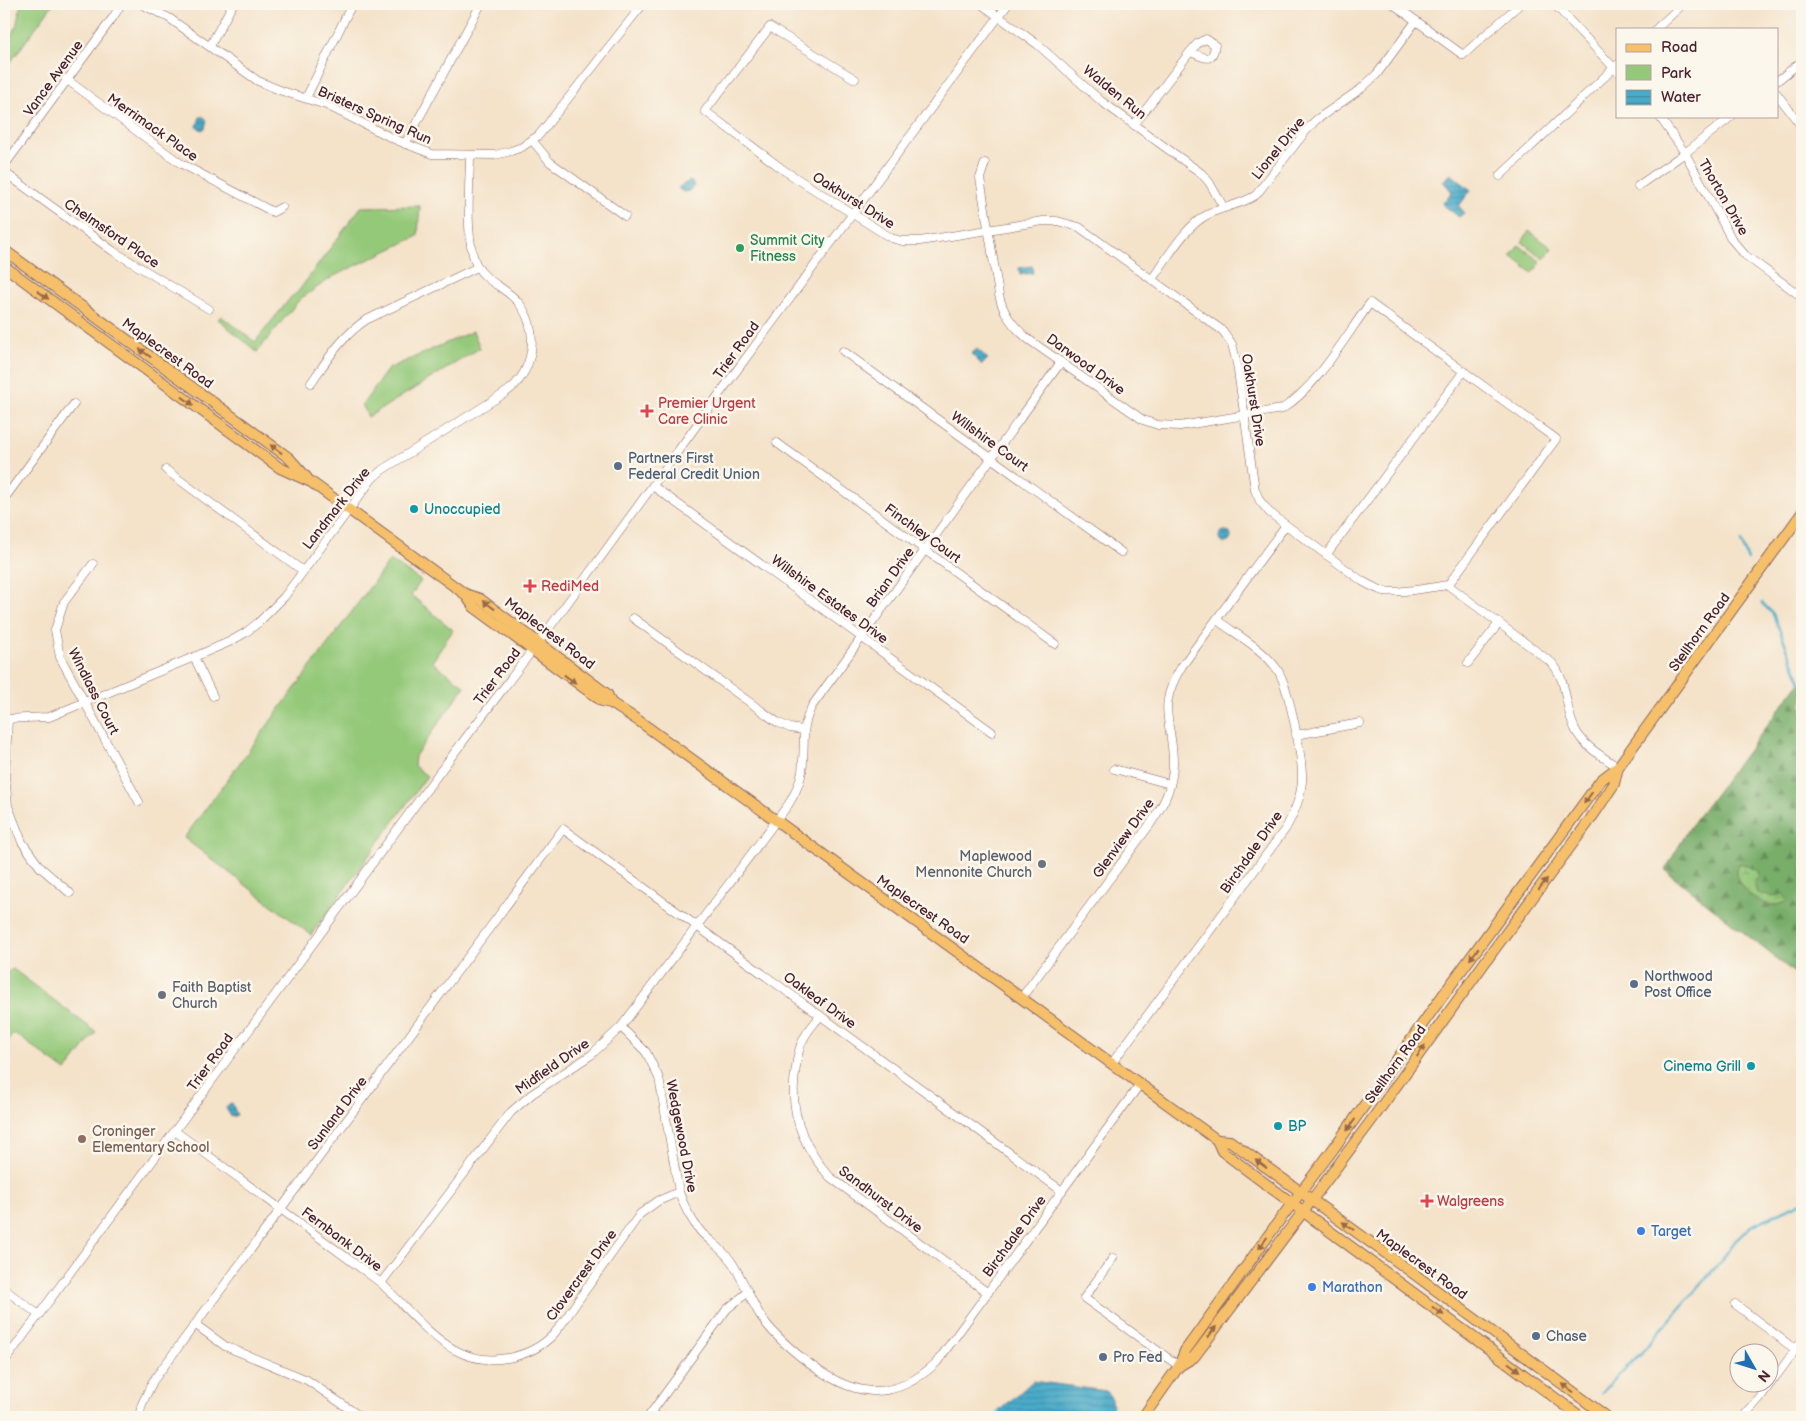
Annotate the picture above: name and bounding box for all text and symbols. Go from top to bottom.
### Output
legend [1616,28,1778,118]
street label: Vance Avenue [20,37,87,120]
text: Road [1661,38,1697,57]
street label: Walden Run [1080,62,1150,123]
text: Park [1661,64,1692,83]
street label: Bristers Spring Run [315,83,434,148]
text: Water [1661,88,1701,107]
street label: Merrimack Place [104,90,201,165]
street label: Lionel Drive [1248,114,1309,183]
street label: Thorton Drive [1695,156,1752,238]
street label: Oakhurst Drive [809,168,898,232]
street label: Chelmsford Place [61,195,163,272]
place label: Summit City Fitness [750,232,825,265]
marker: Summit City Fitness [734,242,746,254]
one-way arrow [36,289,49,300]
street label: Maplecrest Road [119,315,217,392]
street label: Trier Road [710,318,763,382]
street label: Darwood Drive [1043,330,1128,399]
one-way arrow [138,348,152,358]
street label: Oakhurst Drive [1238,352,1269,448]
place label: Premier Urgent Care Clinic [658,395,756,428]
one-way arrow [182,396,195,406]
marker: Premier Urgent Care Clinic [640,404,654,418]
street label: Willshire Court [948,408,1032,476]
one-way arrow [269,444,283,454]
place label: Partners First Federal Credit Union [628,450,760,483]
marker: Partners First Federal Credit Union [612,460,624,472]
street label: Landmark Drive [299,464,374,553]
street label: Finchley Court [881,500,965,567]
place label: Unoccupied [424,501,501,518]
marker: Unoccupied [408,503,420,515]
street label: Brian Drive [863,544,918,611]
street label: Willshire Estates Drive [768,551,891,647]
place label: RediMed [541,578,599,595]
marker: RediMed [523,579,537,593]
street label: Stellhorn Road [1665,590,1734,675]
street label: Maplecrest Road [501,594,598,673]
one-way arrow [482,600,496,610]
street label: Trier Road [470,644,524,708]
street label: Windlass Court [64,645,123,738]
one-way arrow [563,674,577,684]
one-way arrow [1583,791,1593,805]
street label: Glenview Drive [1089,795,1158,881]
street label: Birchdale Drive [1217,808,1286,897]
place label: Maplewood Mennonite Church [915,848,1032,881]
marker: Maplewood Mennonite Church [1036,858,1048,870]
street label: Maplecrest Road [873,871,972,948]
one-way arrow [1537,878,1548,891]
one-way arrow [1468,947,1479,960]
street label: Oakleaf Drive [780,968,859,1032]
place label: Northwood Post Office [1644,968,1713,1001]
marker: Northwood Post Office [1628,978,1640,990]
place label: Faith Baptist Church [172,979,252,1012]
marker: Faith Baptist Church [156,989,168,1001]
street label: Stellhorn Road [1361,1022,1430,1107]
street label: Trier Road [184,1030,237,1094]
street label: Midfield Drive [512,1035,592,1098]
one-way arrow [1416,1044,1426,1058]
place label: Cinema Grill [1663,1058,1741,1075]
marker: Cinema Grill [1745,1060,1757,1072]
street label: Sunland Drive [304,1073,371,1153]
street label: Wedgewood Drive [662,1078,701,1194]
place label: BP [1288,1118,1307,1135]
one-way arrow [1346,1118,1356,1132]
marker: BP [1272,1120,1284,1132]
place label: Croninger Elementary School [92,1123,210,1156]
marker: Croninger Elementary School [76,1133,88,1145]
one-way arrow [1255,1159,1268,1170]
street label: Sandhurst Drive [835,1162,926,1237]
street label: Birchdale Drive [979,1192,1050,1280]
place label: Walgreens [1437,1193,1504,1210]
marker: Walgreens [1421,1195,1433,1207]
street label: Fernbank Drive [298,1204,385,1275]
one-way arrow [1341,1221,1355,1231]
place label: Target [1651,1223,1692,1240]
marker: Target [1635,1225,1647,1237]
street label: Clovercrest Drive [543,1226,620,1324]
street label: Maplecrest Road [1373,1226,1471,1303]
one-way arrow [1258,1236,1268,1250]
place label: Marathon [1322,1279,1383,1296]
marker: Marathon [1306,1281,1318,1293]
one-way arrow [1431,1306,1445,1316]
one-way arrow [1207,1326,1218,1339]
place label: Chase [1546,1328,1587,1345]
marker: Chase [1530,1330,1542,1342]
north arrow [1728,1344,1778,1394]
place label: Pro Fed [1113,1349,1163,1366]
marker: Pro Fed [1097,1351,1109,1363]
one-way arrow [1507,1362,1521,1372]
text: N [1754,1366,1774,1385]
one-way arrow [1562,1383,1575,1394]

